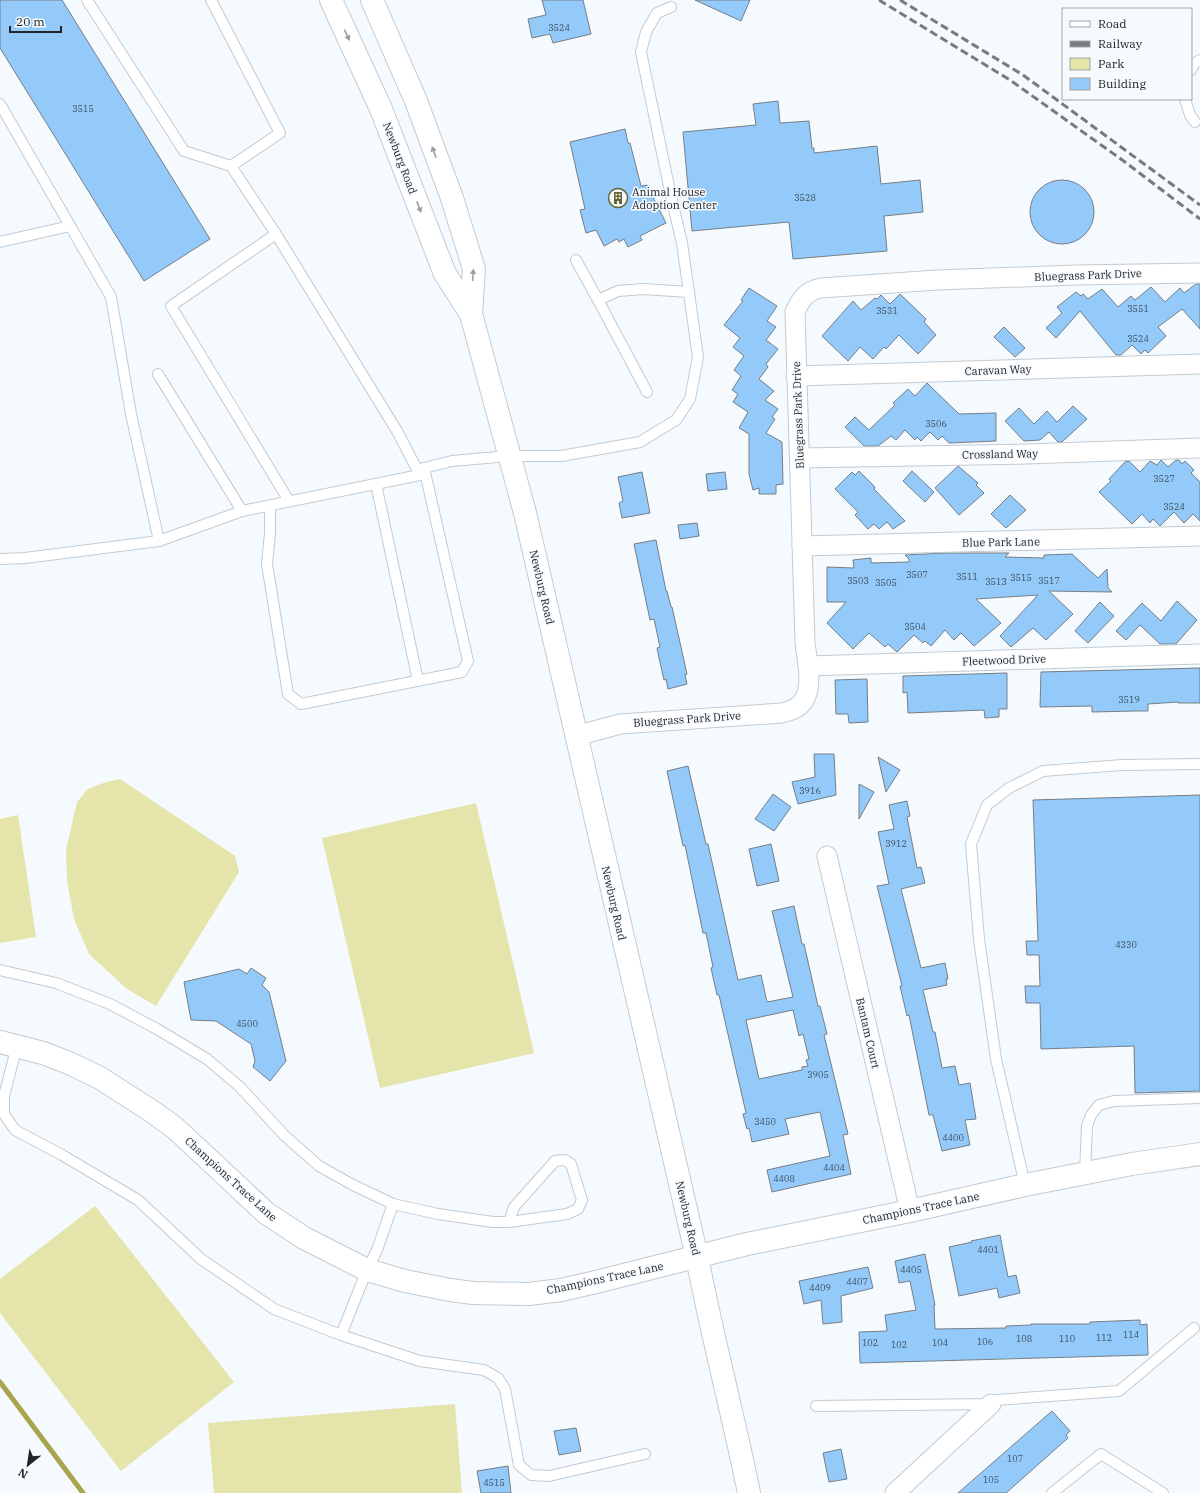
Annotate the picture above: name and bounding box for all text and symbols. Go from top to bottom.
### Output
scale bar [10,8,61,34]
legend [1062,8,1192,100]
text: 20 m [16,14,45,29]
text: Road [1098,16,1127,31]
house number: 3524 [548,22,570,33]
one-way arrow [344,30,350,41]
text: Railway [1098,36,1143,51]
text: Park [1098,56,1124,71]
text: Building [1098,76,1146,91]
house number: 3515 [72,103,94,114]
street label: Newburg Road [380,120,420,196]
one-way arrow [431,145,437,157]
place label: Animal House Adoption Center [632,185,717,212]
building icon: Animal House Adoption Center [607,187,629,209]
house number: 3528 [794,192,816,203]
one-way arrow [416,202,422,214]
street label: Bluegrass Park Drive [1034,266,1142,284]
one-way arrow [470,269,477,281]
house number: 3551 [1127,303,1149,314]
house number: 3531 [876,305,898,316]
house number: 3524 [1127,333,1149,344]
street label: Bluegrass Park Drive [789,361,807,469]
street label: Caravan Way [964,362,1032,378]
house number: 3506 [925,418,947,429]
street label: Crossland Way [962,446,1038,462]
house number: 3527 [1153,473,1175,484]
house number: 3524 [1163,501,1185,512]
street label: Blue Park Lane [962,534,1040,550]
street label: Newburg Road [527,548,557,626]
house number: 3507 [906,569,928,580]
house number: 3511 [956,571,978,582]
house number: 3515 [1010,572,1032,583]
house number: 3503 [847,575,869,586]
house number: 3517 [1038,575,1060,586]
house number: 3513 [985,576,1007,587]
house number: 3505 [875,577,897,588]
house number: 3504 [904,621,926,632]
street label: Fleetwood Drive [962,652,1046,668]
house number: 3519 [1118,694,1140,705]
street label: Bluegrass Park Drive [633,708,741,730]
house number: 3916 [799,785,821,796]
house number: 3912 [885,838,907,849]
street label: Newburg Road [599,864,629,942]
house number: 4330 [1115,939,1137,950]
street label: Bantam Court [853,996,883,1070]
house number: 4500 [236,1018,258,1029]
house number: 3905 [807,1069,829,1080]
house number: 3450 [754,1116,776,1127]
house number: 4400 [942,1132,964,1143]
street label: Champions Trace Lane [182,1134,280,1224]
house number: 4404 [823,1162,845,1173]
house number: 4408 [773,1173,795,1184]
street label: Newburg Road [673,1179,703,1257]
street label: Champions Trace Lane [861,1189,981,1227]
house number: 4401 [977,1244,999,1255]
street label: Champions Trace Lane [545,1259,665,1297]
house number: 4405 [900,1264,922,1275]
house number: 4407 [846,1276,868,1287]
house number: 4409 [809,1282,831,1293]
house number: 114 [1123,1329,1139,1340]
house number: 112 [1096,1332,1112,1343]
house number: 108 [1016,1333,1032,1344]
house number: 110 [1059,1333,1075,1344]
house number: 106 [977,1336,993,1347]
house number: 102 [862,1337,878,1348]
house number: 104 [932,1337,948,1348]
house number: 102 [891,1339,907,1350]
north arrow [8,1445,48,1485]
house number: 107 [1007,1453,1023,1464]
text: N [15,1465,30,1482]
house number: 105 [983,1474,999,1485]
house number: 4515 [483,1477,505,1488]

